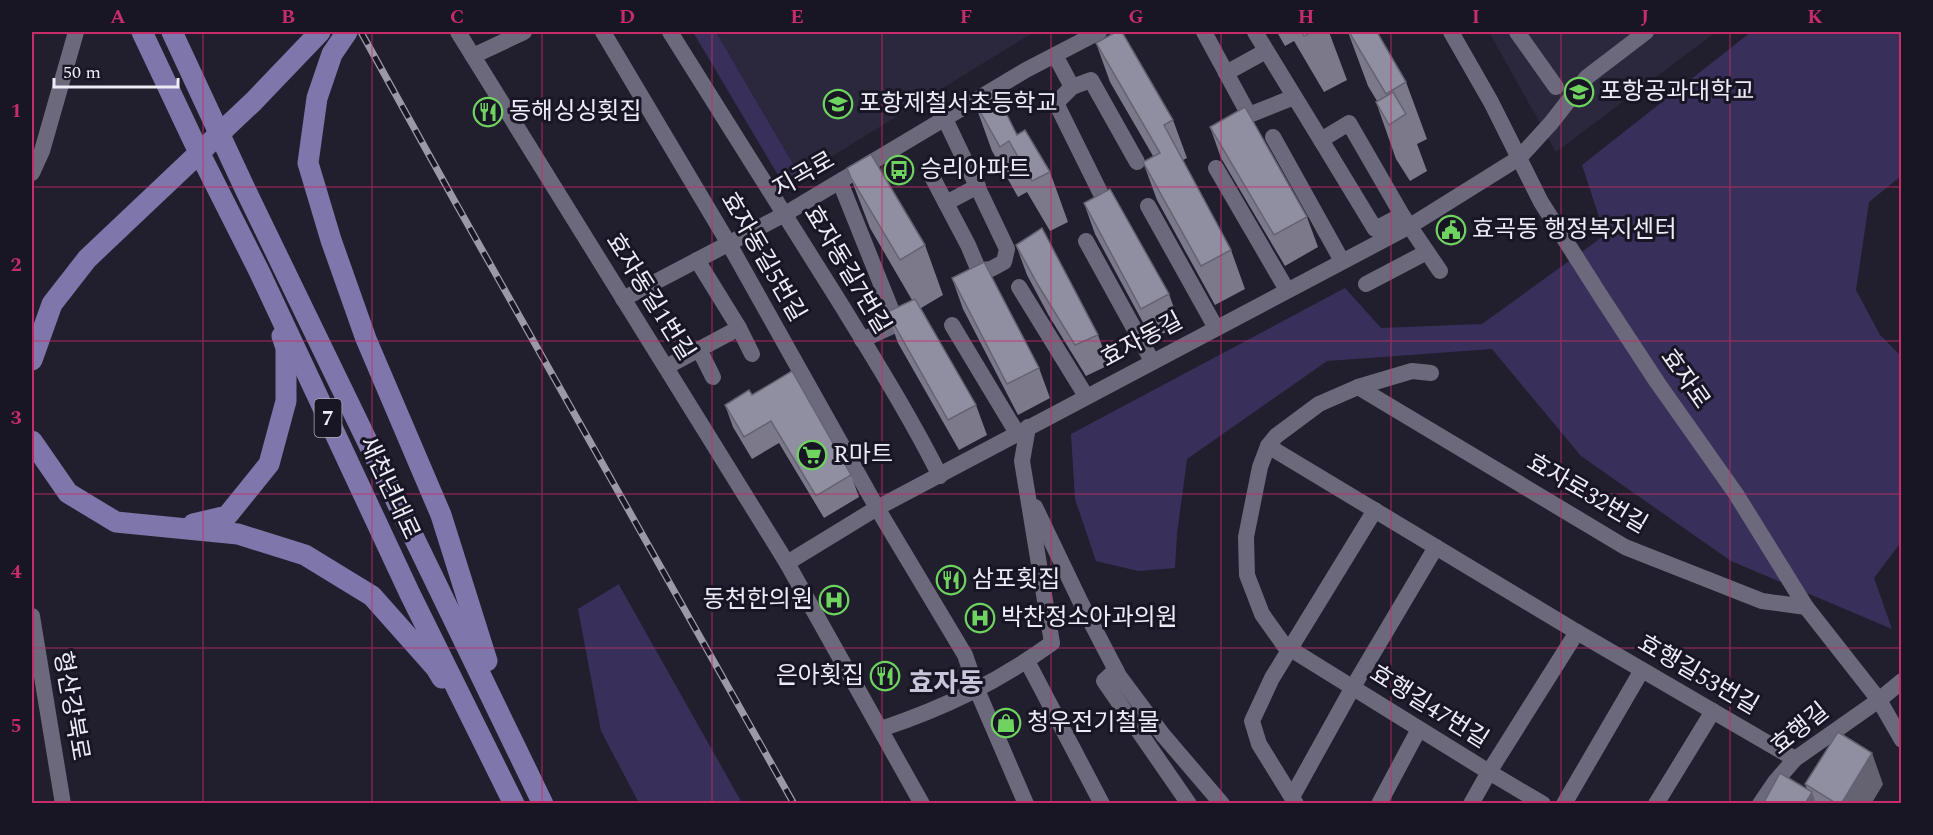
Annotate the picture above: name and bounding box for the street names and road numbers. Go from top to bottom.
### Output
street label: 지곡로 [766,143,842,207]
street label: 효자동길5번길 [711,185,815,329]
street label: 효자동길7번길 [794,199,900,341]
street label: 효자동길1번길 [596,226,704,368]
street label: 효자동길 [1095,303,1189,377]
street label: 효자로 [1651,342,1719,416]
road number: 7 [314,399,342,437]
street label: 새천년대로 [349,430,429,546]
street label: 효자로32번길 [1520,445,1654,543]
street label: 효행길53번길 [1631,626,1765,724]
street label: 형산강북로 [44,649,98,763]
street label: 효행길47번길 [1362,656,1496,758]
street label: 효행길 [1763,694,1837,764]

